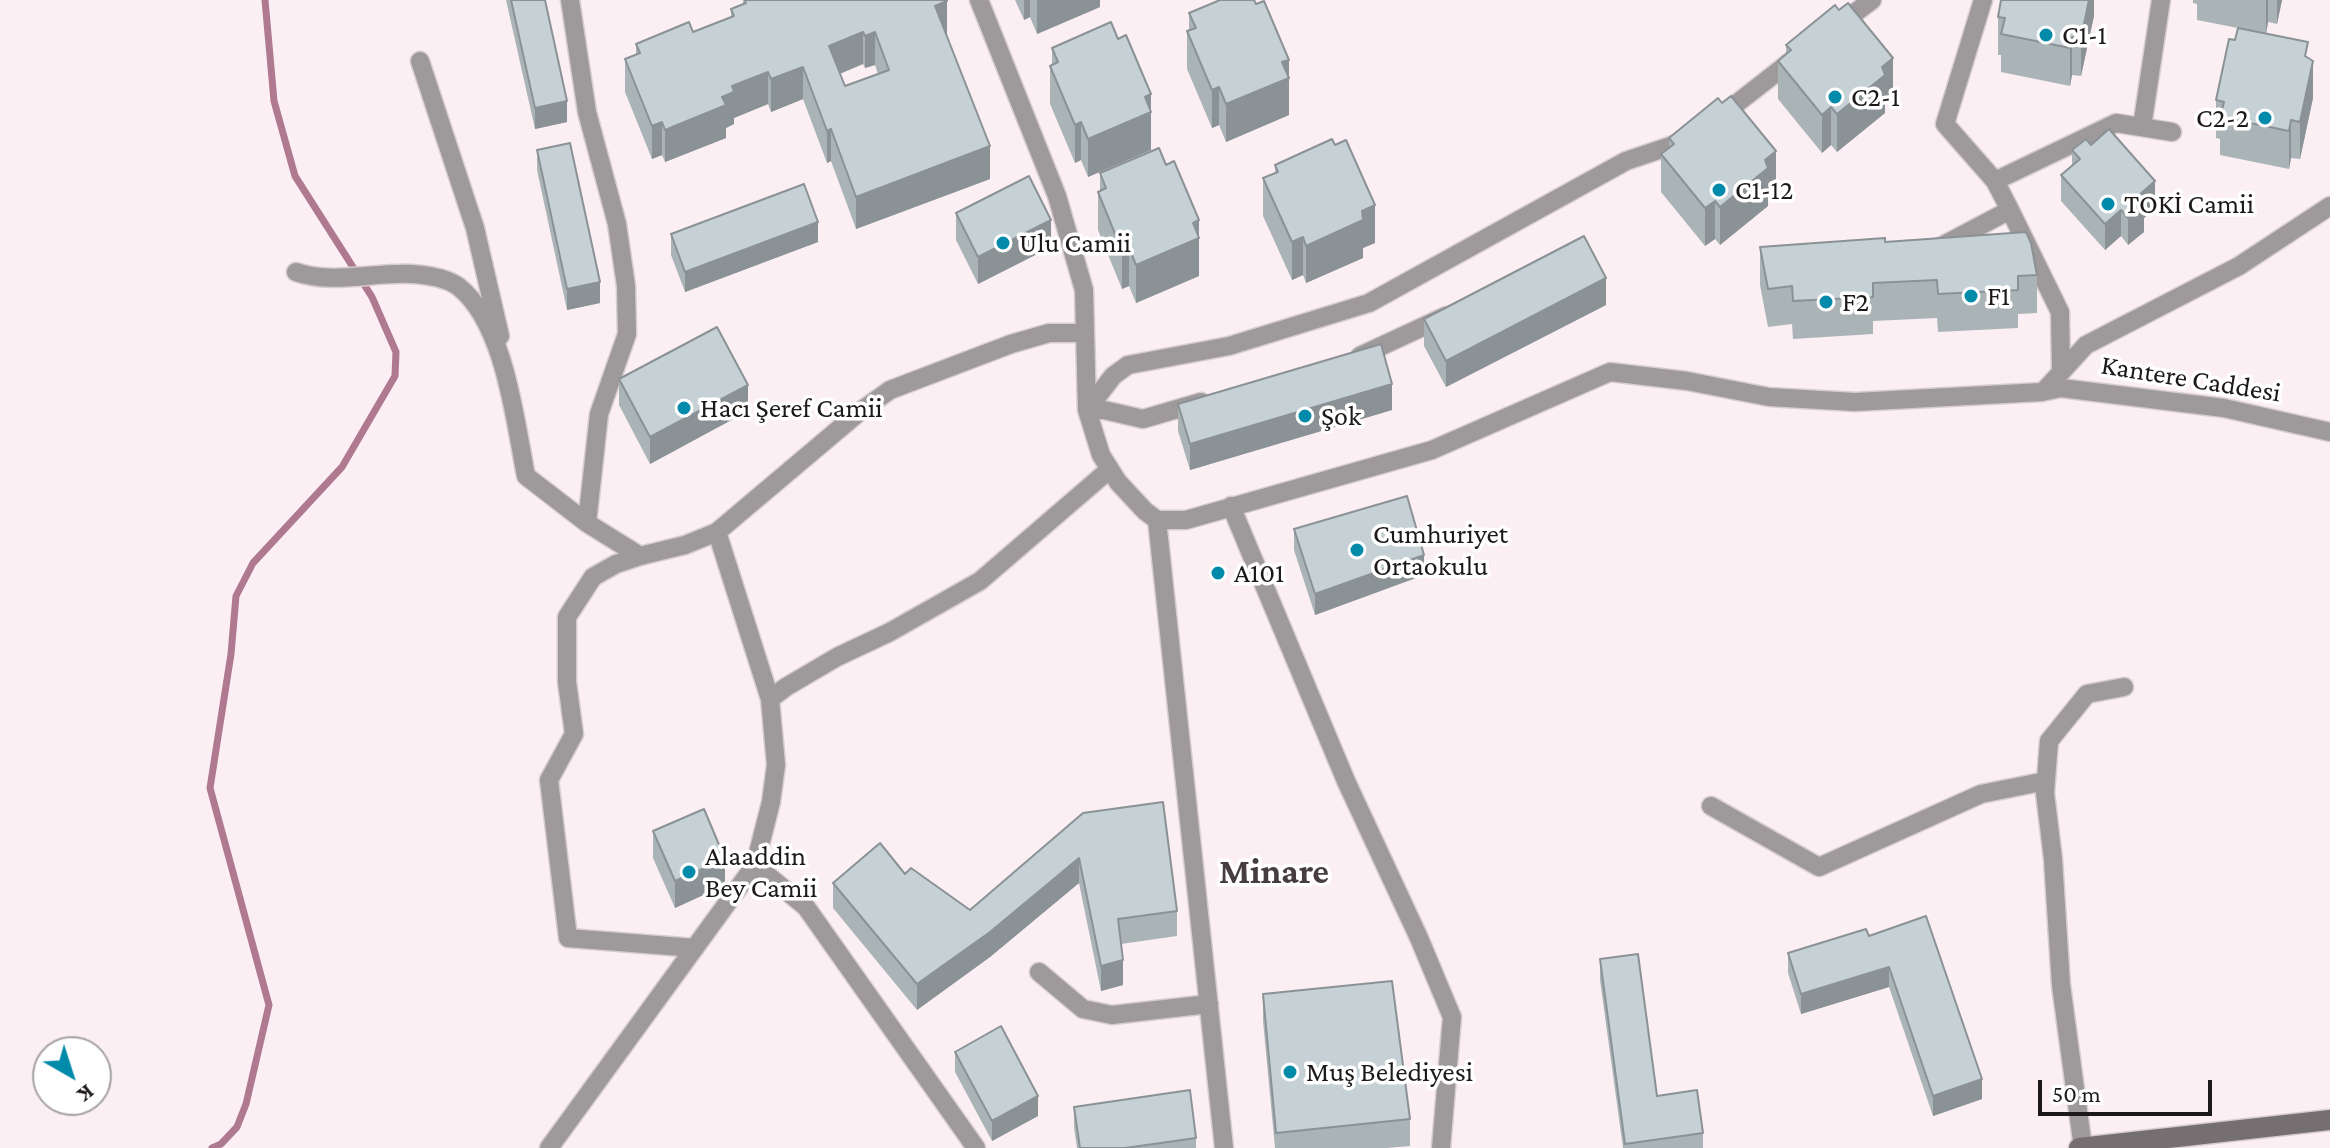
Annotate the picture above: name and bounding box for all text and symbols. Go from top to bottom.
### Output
place label: C1-1 [2062,18,2107,52]
marker: C1-1 [2037,26,2055,44]
place label: C2-1 [1851,80,1900,114]
marker: C2-1 [1826,88,1844,106]
place label: C2-2 [2196,101,2249,135]
marker: C2-2 [2256,109,2274,127]
place label: C1-12 [1735,173,1793,207]
marker: C1-12 [1710,181,1728,199]
place label: TOKİ Camii [2124,187,2254,221]
marker: TOKİ Camii [2099,195,2117,213]
place label: Ulu Camii [1019,226,1131,260]
marker: Ulu Camii [994,234,1012,252]
place label: F1 [1987,279,2010,313]
place label: F2 [1842,285,1869,319]
marker: F1 [1962,287,1980,305]
marker: F2 [1817,293,1835,311]
street label: Kantere Caddesi [2099,348,2283,410]
place label: Hacı Şeref Camii [700,391,883,425]
marker: Hacı Şeref Camii [675,399,693,417]
place label: Şok [1321,399,1361,433]
marker: Şok [1296,407,1314,425]
place label: Cumhuriyet Ortaokulu [1373,517,1508,583]
marker: Cumhuriyet Ortaokulu [1348,541,1366,559]
place label: A101 [1234,556,1284,590]
marker: A101 [1209,564,1227,582]
place label: Alaaddin Bey Camii [705,839,817,905]
district label: Minare [1219,850,1329,894]
marker: Alaaddin Bey Camii [680,863,698,881]
north arrow [32,1036,112,1116]
place label: Muş Belediyesi [1306,1055,1473,1089]
marker: Muş Belediyesi [1281,1063,1299,1081]
scale bar [2042,1064,2216,1114]
text: K [73,1079,99,1108]
text: 50 m [2052,1080,2101,1107]

